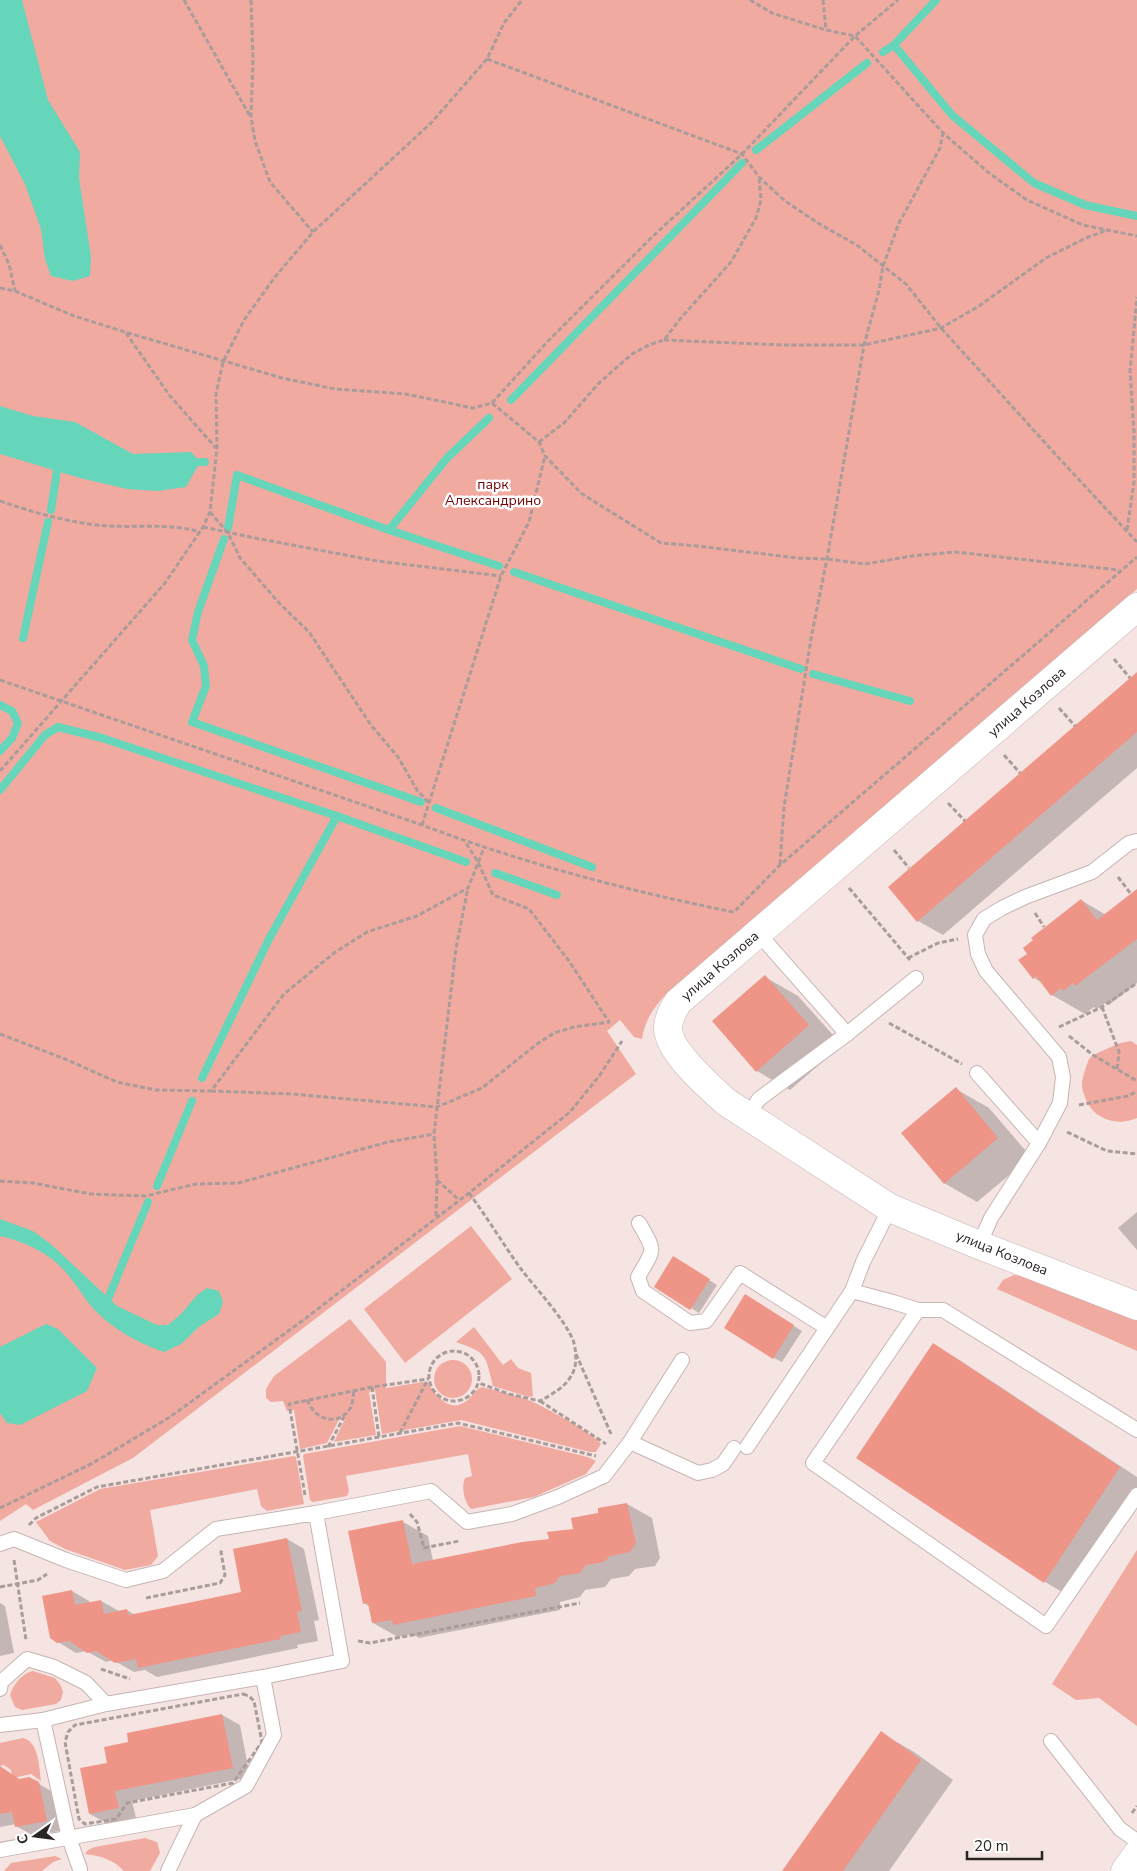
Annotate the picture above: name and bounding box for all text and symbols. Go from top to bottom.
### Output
park label: парк Александрино [445,475,541,510]
street label: улица Козлова [984,663,1070,741]
street label: улица Козлова [677,927,763,1005]
street label: улица Козлова [953,1226,1051,1280]
north arrow [10,1811,60,1861]
scale bar [967,1828,1042,1860]
text: С [12,1832,33,1846]
text: 20 m [974,1836,1009,1856]

